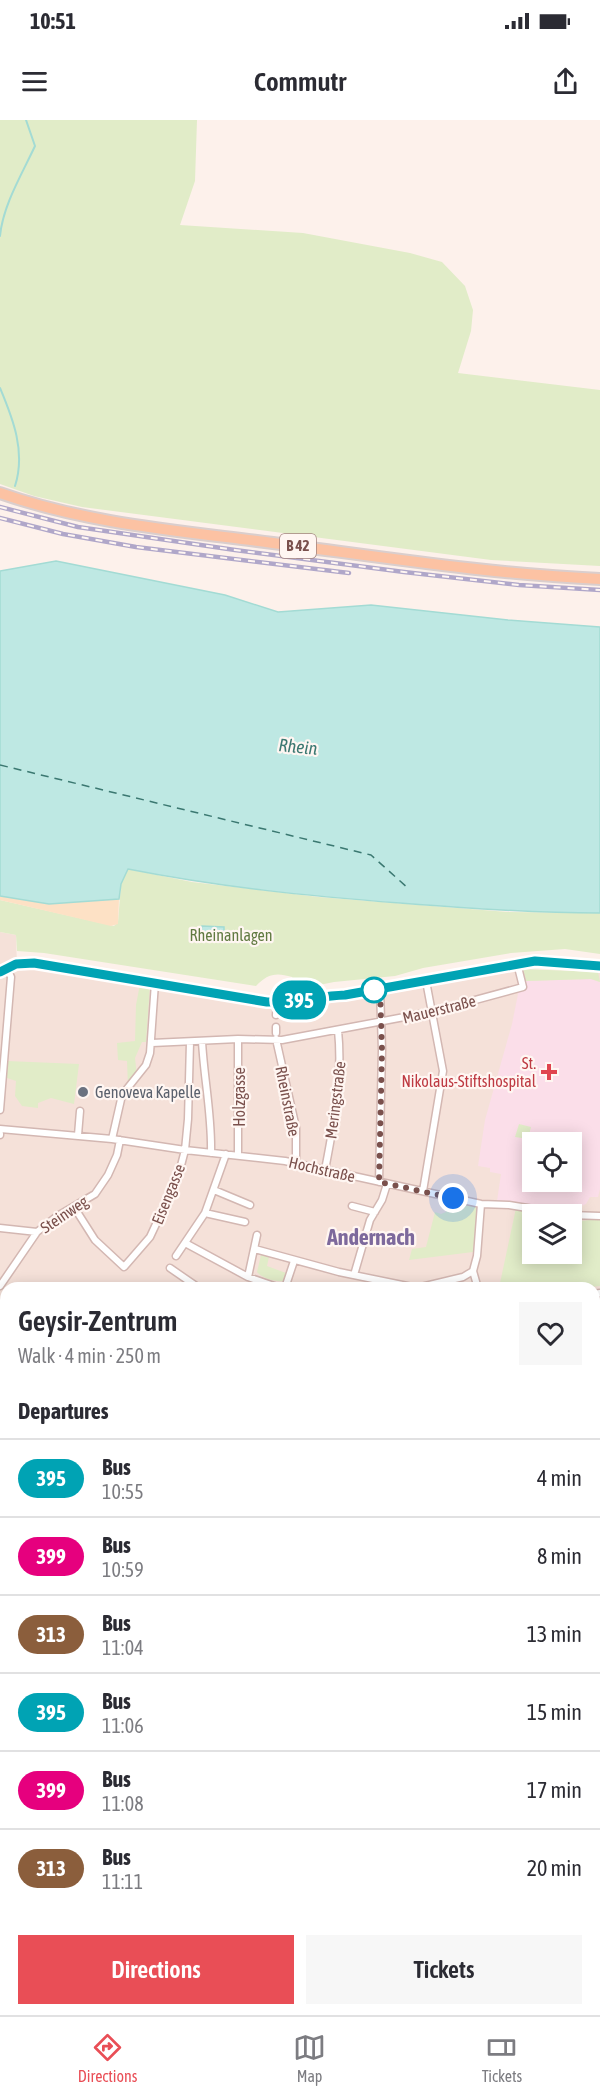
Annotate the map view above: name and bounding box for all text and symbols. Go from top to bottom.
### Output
text: 10:51 [30,8,76,34]
icon: menu [18,65,51,98]
icon: share [549,65,582,98]
text: Commutr [254,66,346,97]
road number: B 42 [280,534,316,558]
water label: Rhein [278,734,319,759]
park label: Rheinanlagen [190,926,272,945]
unlabelled marker [361,977,387,1003]
line badge: 395 [264,980,334,1020]
text: 395 [284,988,314,1012]
street label: Mauerstraße [401,991,477,1027]
place label: St. Nikolaus-Stiftshospital [401,1054,537,1091]
street label: Meringstraße [321,1060,350,1140]
marker: St. Nikolaus-Stiftshospital [540,1063,558,1081]
street label: Rheinstraße [272,1064,304,1138]
street label: Holzgasse [230,1067,249,1127]
place label: Genoveva Kapelle [95,1083,201,1102]
marker: Genoveva Kapelle [76,1085,90,1099]
map controls [522,1132,582,1264]
button: locate [522,1132,582,1192]
street label: Hochstraße [287,1153,357,1185]
street label: Eisengasse [148,1161,189,1227]
your location [438,1183,468,1213]
street label: Steinweg [37,1192,92,1237]
button: layers [522,1204,582,1264]
district label: Andernach [326,1224,415,1250]
button: heart [519,1302,582,1365]
text: Geysir-Zentrum [18,1305,177,1337]
text: Walk · 4 min · 250 m [18,1344,161,1367]
text: Departures [18,1398,108,1424]
text: Bus [102,1454,131,1480]
text: 4 min [537,1465,582,1491]
text: 395 [36,1466,66,1490]
text: 10:55 [102,1480,144,1503]
text: Bus [102,1532,131,1558]
text: 8 min [537,1543,582,1569]
text: 399 [36,1544,66,1568]
text: 10:59 [102,1558,144,1581]
text: Bus [102,1610,131,1636]
text: 13 min [527,1621,582,1647]
text: 313 [36,1622,66,1646]
text: 11:04 [102,1636,144,1659]
text: Bus [102,1688,131,1714]
text: 15 min [527,1699,582,1725]
text: 395 [36,1700,66,1724]
text: 11:06 [102,1714,144,1737]
text: Bus [102,1766,131,1792]
text: 17 min [527,1777,582,1803]
text: 399 [36,1778,66,1802]
text: 11:08 [102,1792,144,1815]
text: Bus [102,1844,131,1870]
text: 20 min [527,1855,582,1881]
text: 313 [36,1856,66,1880]
text: 11:11 [102,1870,143,1893]
button: Directions [18,1935,294,2004]
button: Tickets [306,1935,582,2004]
tab: Directions [78,2031,137,2085]
tab: Map [293,2031,326,2085]
tab: Tickets [482,2031,522,2085]

